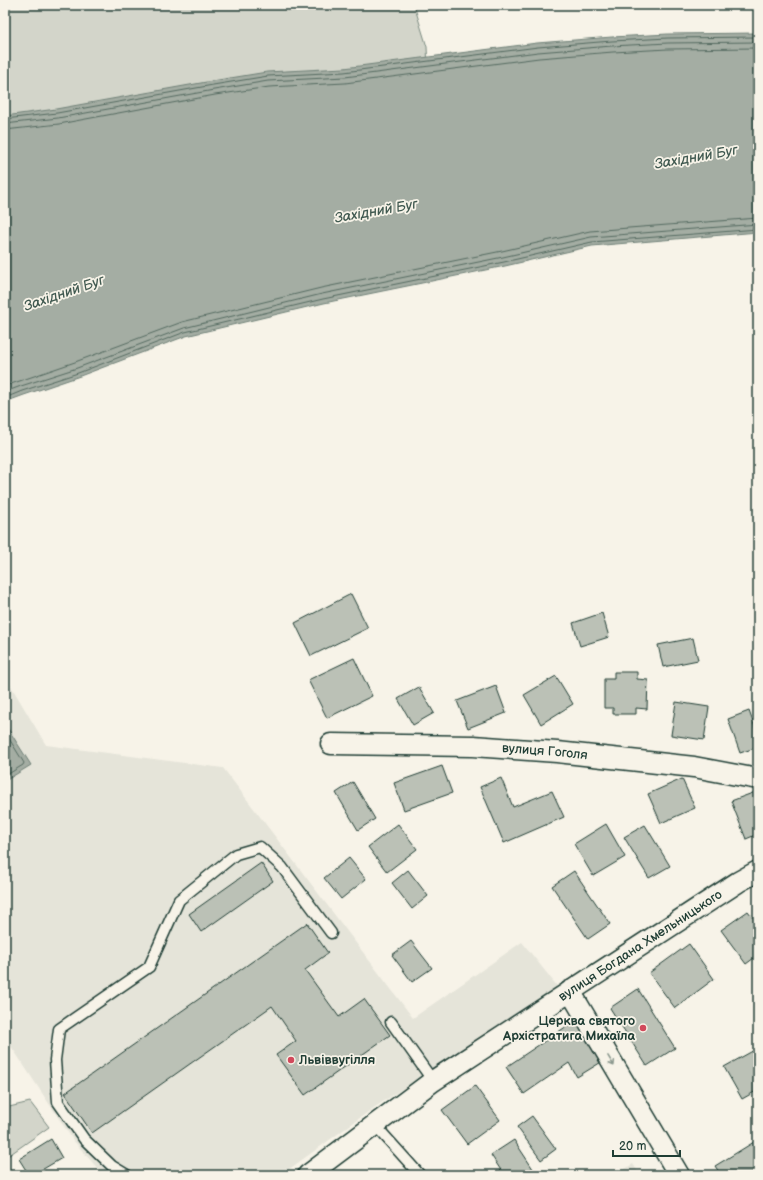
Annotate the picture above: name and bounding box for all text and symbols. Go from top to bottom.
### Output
water label: Західний Буг [653,141,739,173]
water label: Західний Буг [333,195,419,227]
water label: Західний Буг [22,271,107,315]
street label: вулиця Гоголя [501,740,588,763]
street label: вулиця Богдана Хмельницького [555,886,725,1005]
place label: Церква святого Архістратига Михаїла [502,1013,635,1044]
marker: Церква святого Архістратига Михаїла [638,1023,648,1033]
place label: Львіввугілля [298,1052,375,1068]
marker: Львіввугілля [286,1055,296,1065]
one-way arrow [607,1055,615,1067]
scale bar [613,1132,680,1158]
text: 20 m [619,1139,646,1154]

